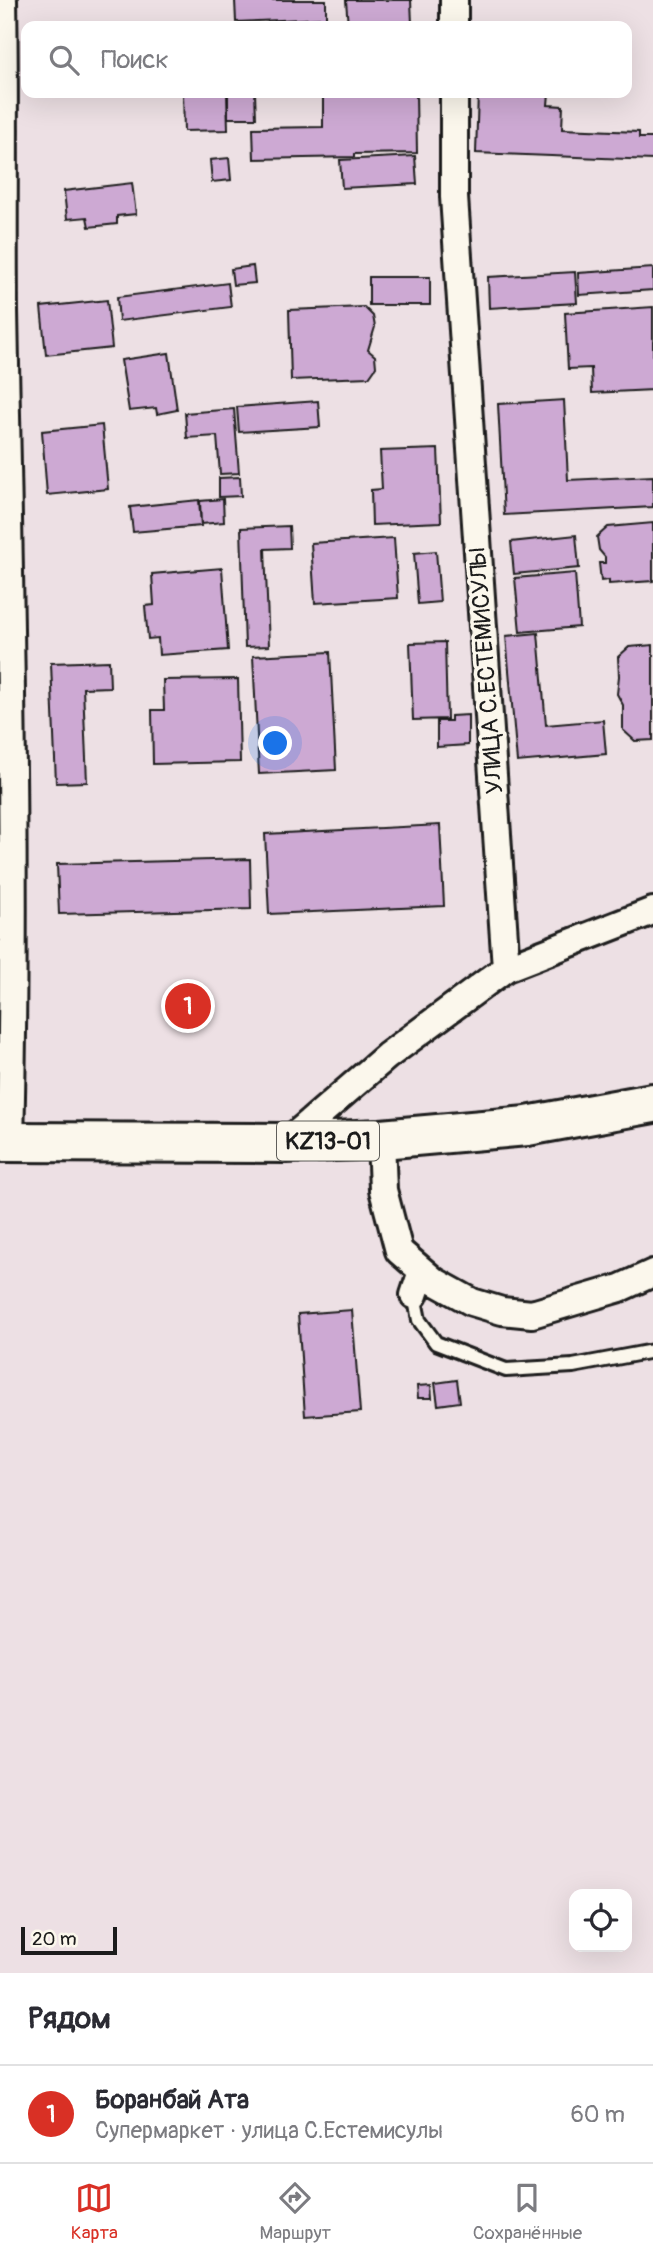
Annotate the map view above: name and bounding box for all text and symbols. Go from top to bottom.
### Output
search box [21,21,632,98]
icon: search [45,41,83,79]
text: Поиск [101,44,169,76]
street label: УЛИЦА С.ЕСТЕМИСУЛЫ [463,547,510,795]
your location [258,726,292,760]
pin: 1 [165,980,211,1032]
road number: KZ13-01 [277,1122,379,1160]
map controls [569,1889,632,1952]
button: locate [569,1889,632,1952]
scale bar [21,1924,117,1956]
text: 20 m [32,1927,77,1951]
text: Рядом [28,2000,111,2037]
text: Боранбай Ата [95,2084,249,2116]
text: 1 [47,2100,56,2129]
text: 60 m [570,2100,625,2129]
text: Супермаркет · улица С.Естемисулы [95,2116,443,2145]
tab: Карта [71,2179,118,2245]
tab: Маршрут [260,2179,331,2245]
tab: Сохранённые [473,2179,582,2245]

